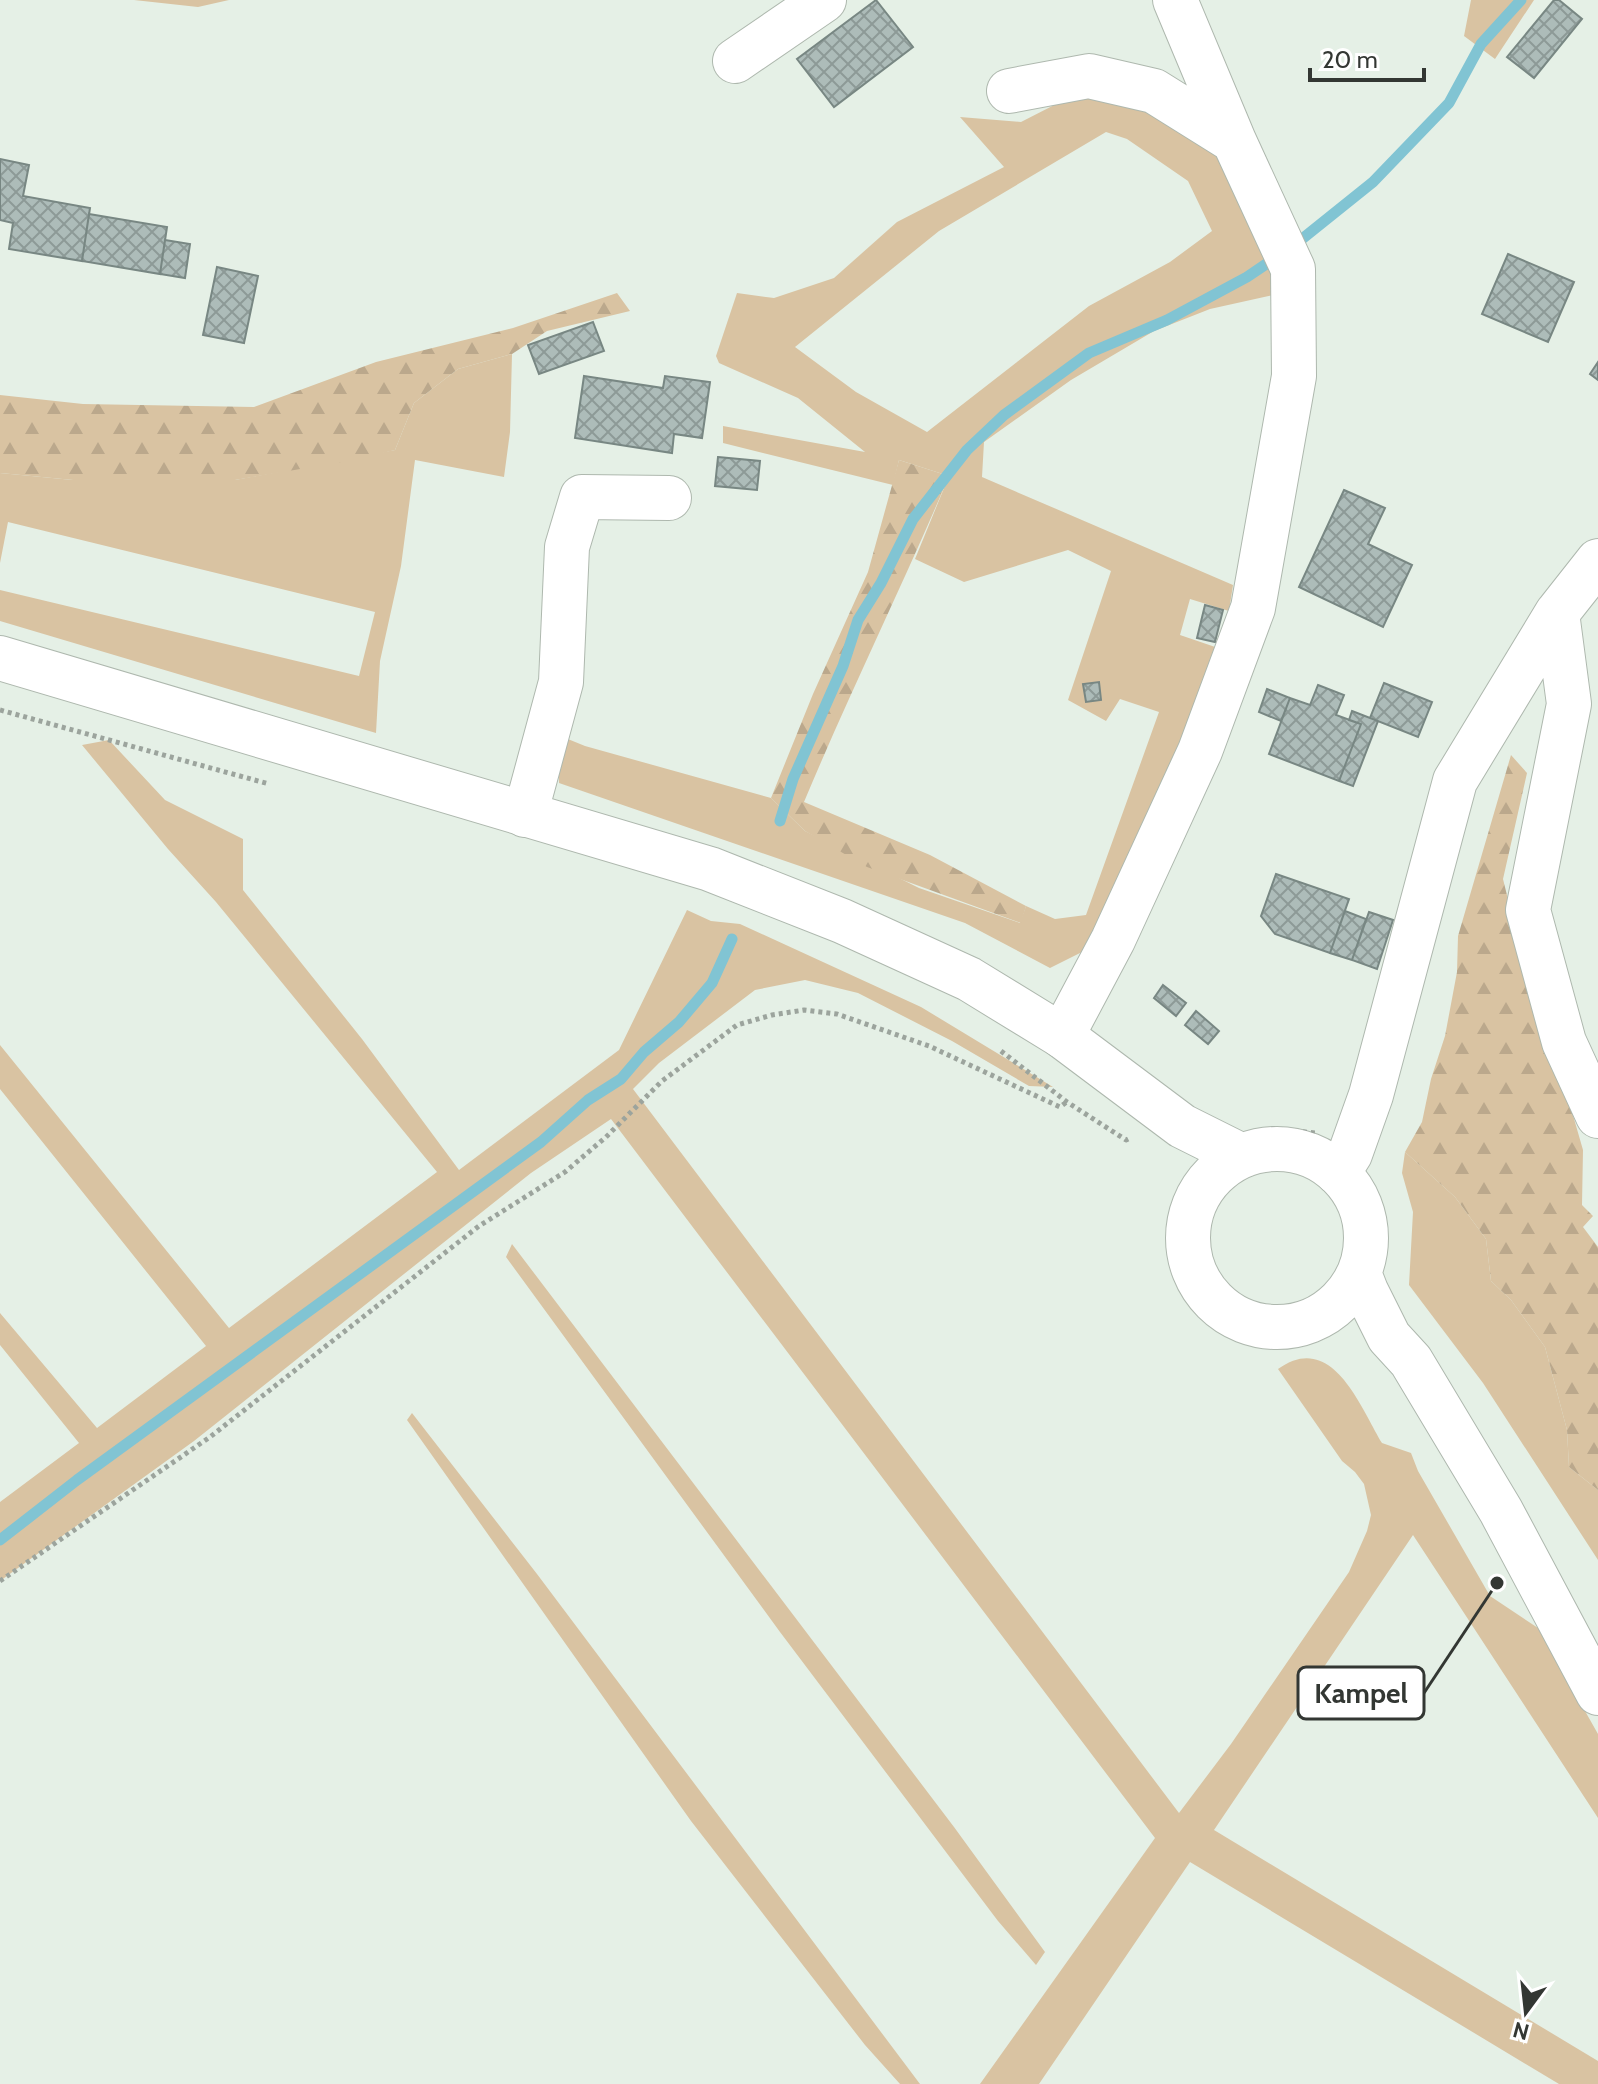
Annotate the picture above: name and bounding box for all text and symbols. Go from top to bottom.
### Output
scale bar [1310,32,1424,82]
text: 20 m [1322,45,1378,74]
callout: Kampel [1298,1667,1424,1719]
text: Kampel [1314,1676,1408,1710]
north arrow [1486,1972,1566,2052]
text: N [1510,2016,1532,2046]

